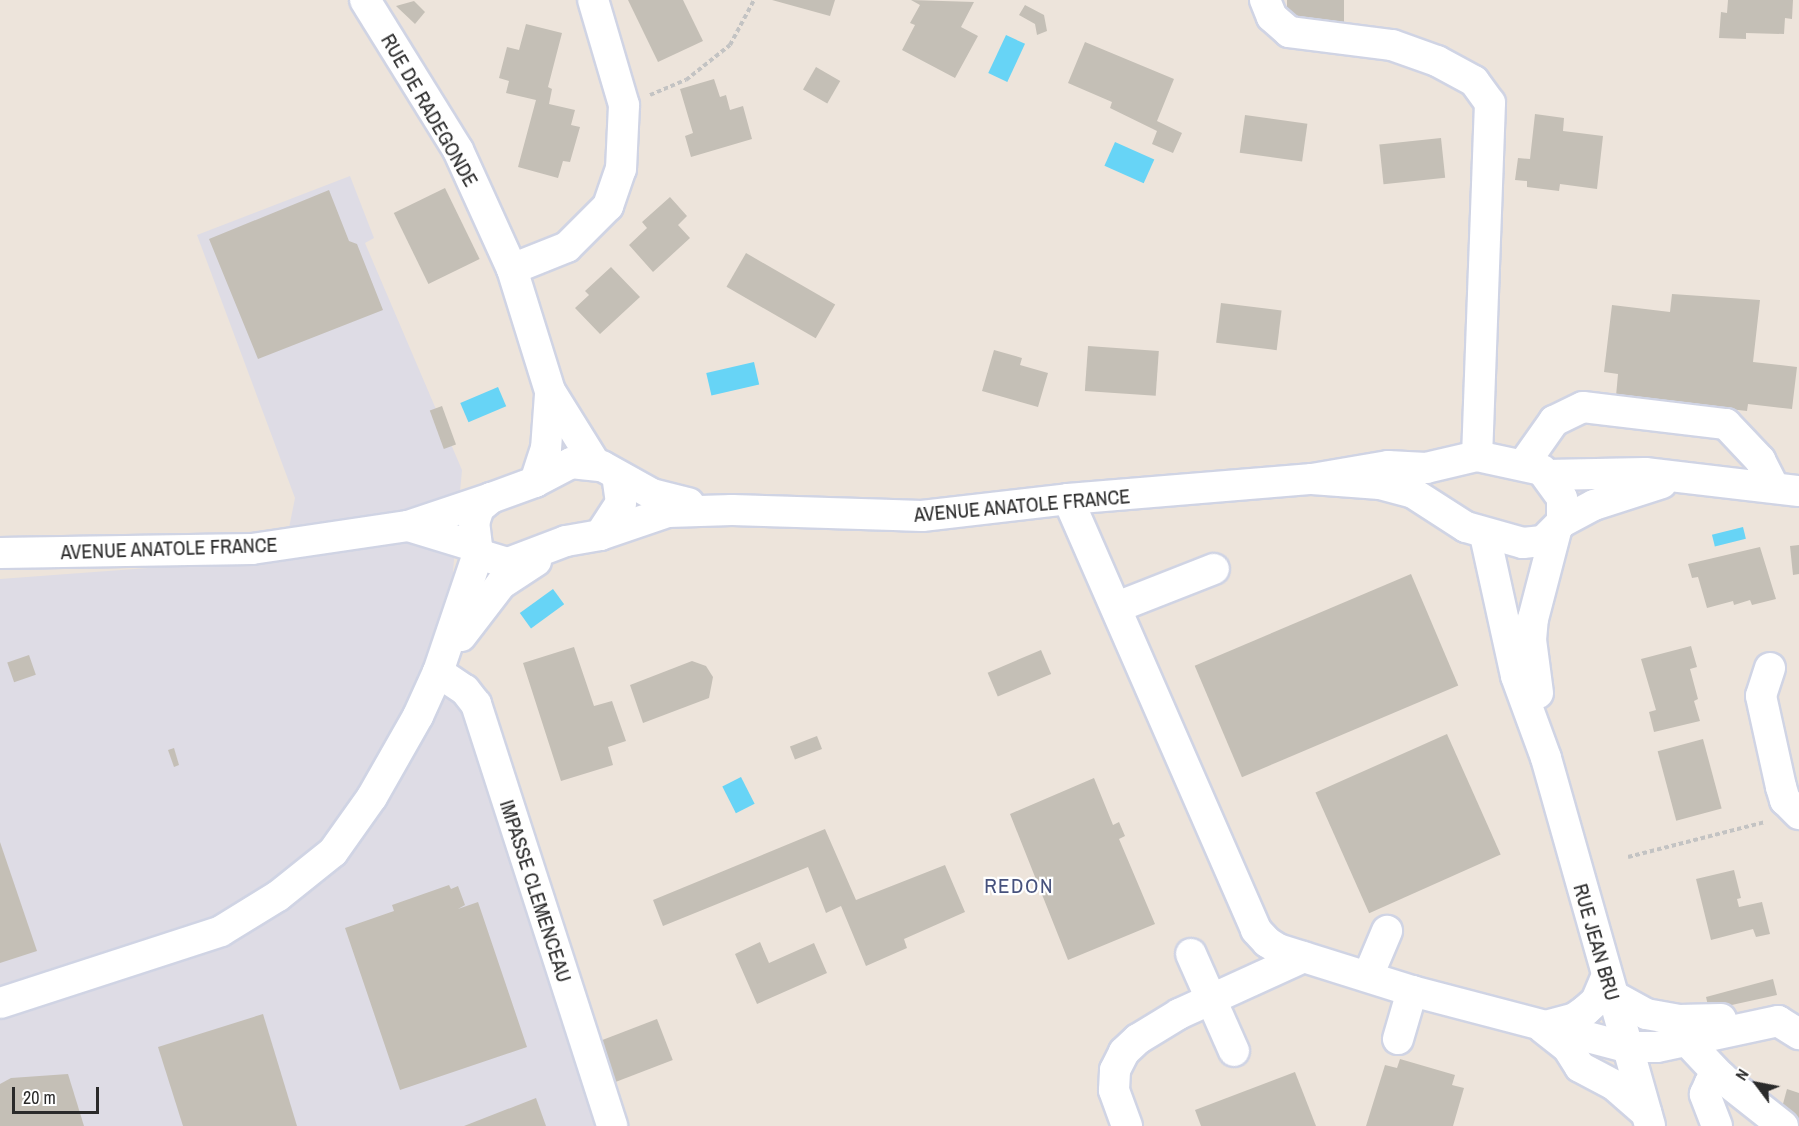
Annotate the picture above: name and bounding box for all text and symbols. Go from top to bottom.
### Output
street label: RUE DE RADEGONDE [377,29,483,191]
street label: AVENUE ANATOLE FRANCE [912,484,1132,526]
street label: AVENUE ANATOLE FRANCE [60,532,278,564]
street label: IMPASSE CLEMENCEAU [495,797,577,985]
district label: REDON [984,873,1054,899]
street label: RUE JEAN BRU [1569,881,1625,1003]
north arrow [1727,1054,1787,1114]
text: N [1730,1065,1754,1084]
scale bar [15,1075,102,1113]
text: 20 m [23,1085,56,1110]

